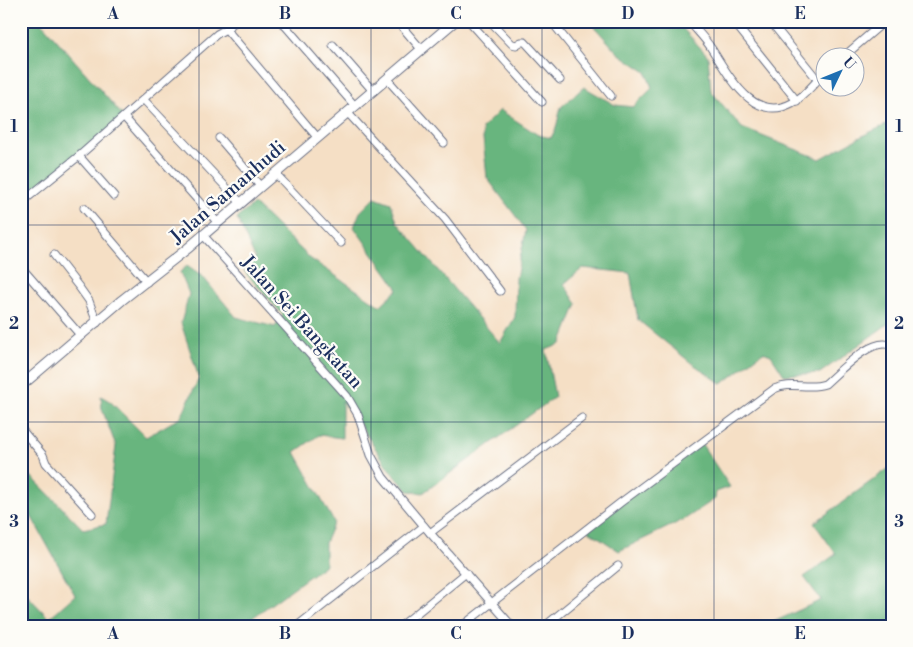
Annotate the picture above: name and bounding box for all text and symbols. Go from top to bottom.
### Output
text: A [106,4,119,24]
text: B [279,4,291,24]
text: C [450,4,462,24]
text: D [622,4,635,24]
text: E [794,4,806,24]
north arrow [816,48,866,98]
text: U [838,54,859,74]
text: 1 [10,117,18,137]
text: 1 [895,117,903,137]
street label: Jalan Samanhudi [164,135,291,249]
street label: Jalan Sei Bangkatan [235,250,368,394]
text: 2 [9,314,19,334]
text: 2 [894,314,904,334]
text: 3 [9,512,19,532]
text: 3 [894,512,904,532]
text: A [106,624,119,644]
text: B [279,624,291,644]
text: C [450,624,462,644]
text: D [622,624,635,644]
text: E [794,624,806,644]

